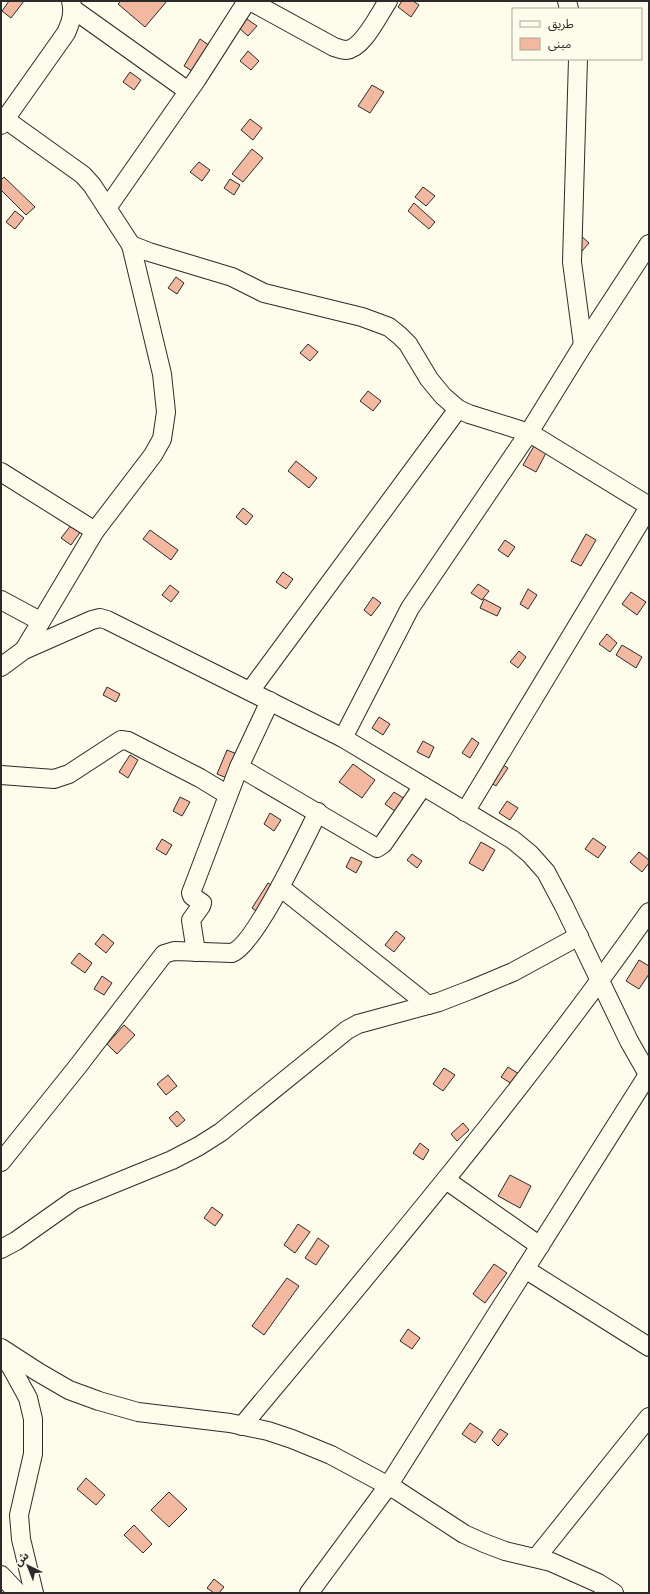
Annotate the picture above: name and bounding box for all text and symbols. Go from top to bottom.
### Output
legend [512,8,642,60]
text: طريق [548,16,574,32]
text: مبنى [548,36,571,51]
north arrow [8,1546,48,1586]
text: ش [11,1548,31,1569]

